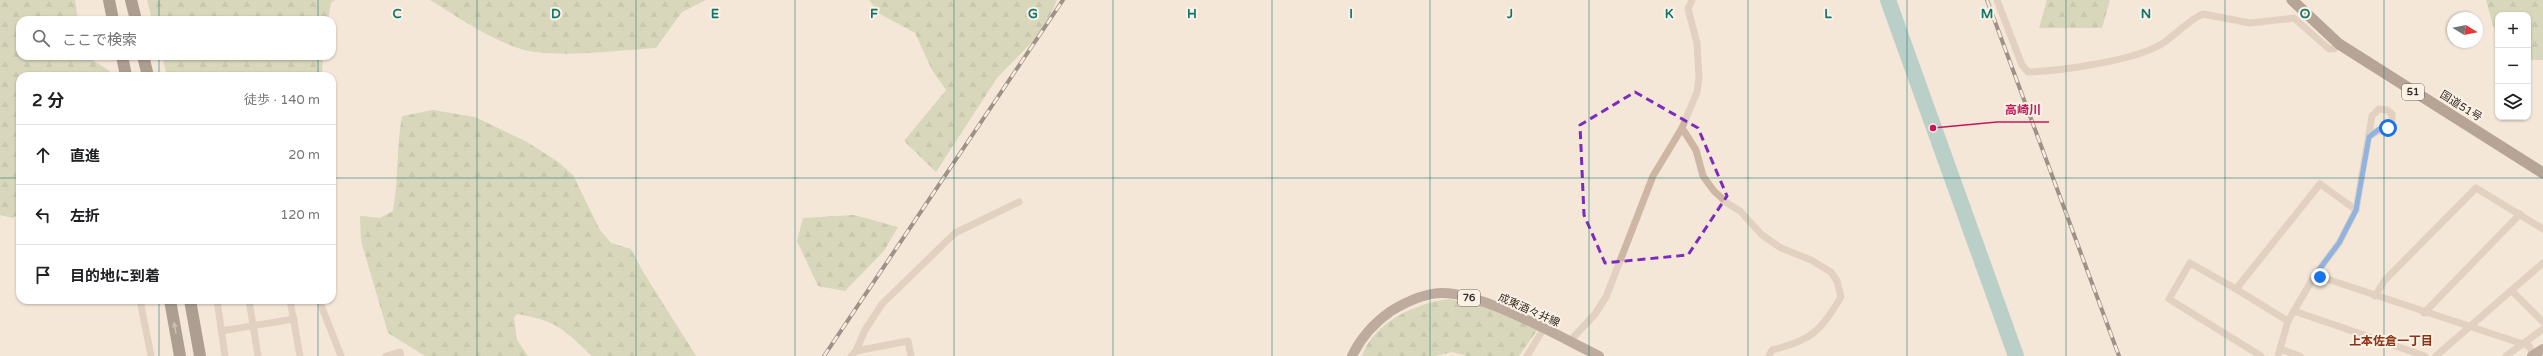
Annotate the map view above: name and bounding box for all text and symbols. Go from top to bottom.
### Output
text: C [392,6,402,22]
text: D [551,6,561,22]
text: E [711,6,719,22]
text: F [870,6,878,22]
text: G [1028,6,1038,22]
text: H [1187,6,1197,22]
text: I [1349,6,1353,22]
text: J [1506,6,1513,22]
text: K [1665,6,1674,22]
text: L [1824,6,1832,22]
text: M [1981,6,1993,22]
text: N [2141,6,2151,22]
text: O [2300,6,2311,22]
north arrow [2447,12,2483,48]
map controls [2495,12,2531,120]
button: + [2495,12,2531,48]
search box [16,16,336,60]
icon: search [30,27,52,49]
text: ここで検索 [62,31,137,49]
button: − [2495,48,2531,84]
road number: 51 [2402,84,2424,100]
button: layers [2495,84,2531,120]
street label: 国道51号 [2438,88,2484,124]
text: 2 分 [32,90,64,111]
text: 徒歩 · 140 m [244,92,320,108]
callout: 高崎川 [1997,98,2049,122]
text: 高崎川 [2005,103,2041,117]
route start [2379,119,2397,137]
icon: ahead [32,144,54,166]
text: 直進 [70,147,100,165]
text: 20 m [288,147,320,163]
icon: left [32,204,54,226]
text: 左折 [70,207,100,225]
text: 120 m [280,207,320,223]
icon: arrive [32,264,54,286]
text: 目的地に到着 [70,267,160,285]
route end [2311,268,2329,286]
road number: 76 [1458,290,1480,306]
street label: 成東酒々井線 [1496,291,1562,329]
one-way arrow [171,322,177,334]
district label: 上本佐倉一丁目 [2349,334,2433,348]

